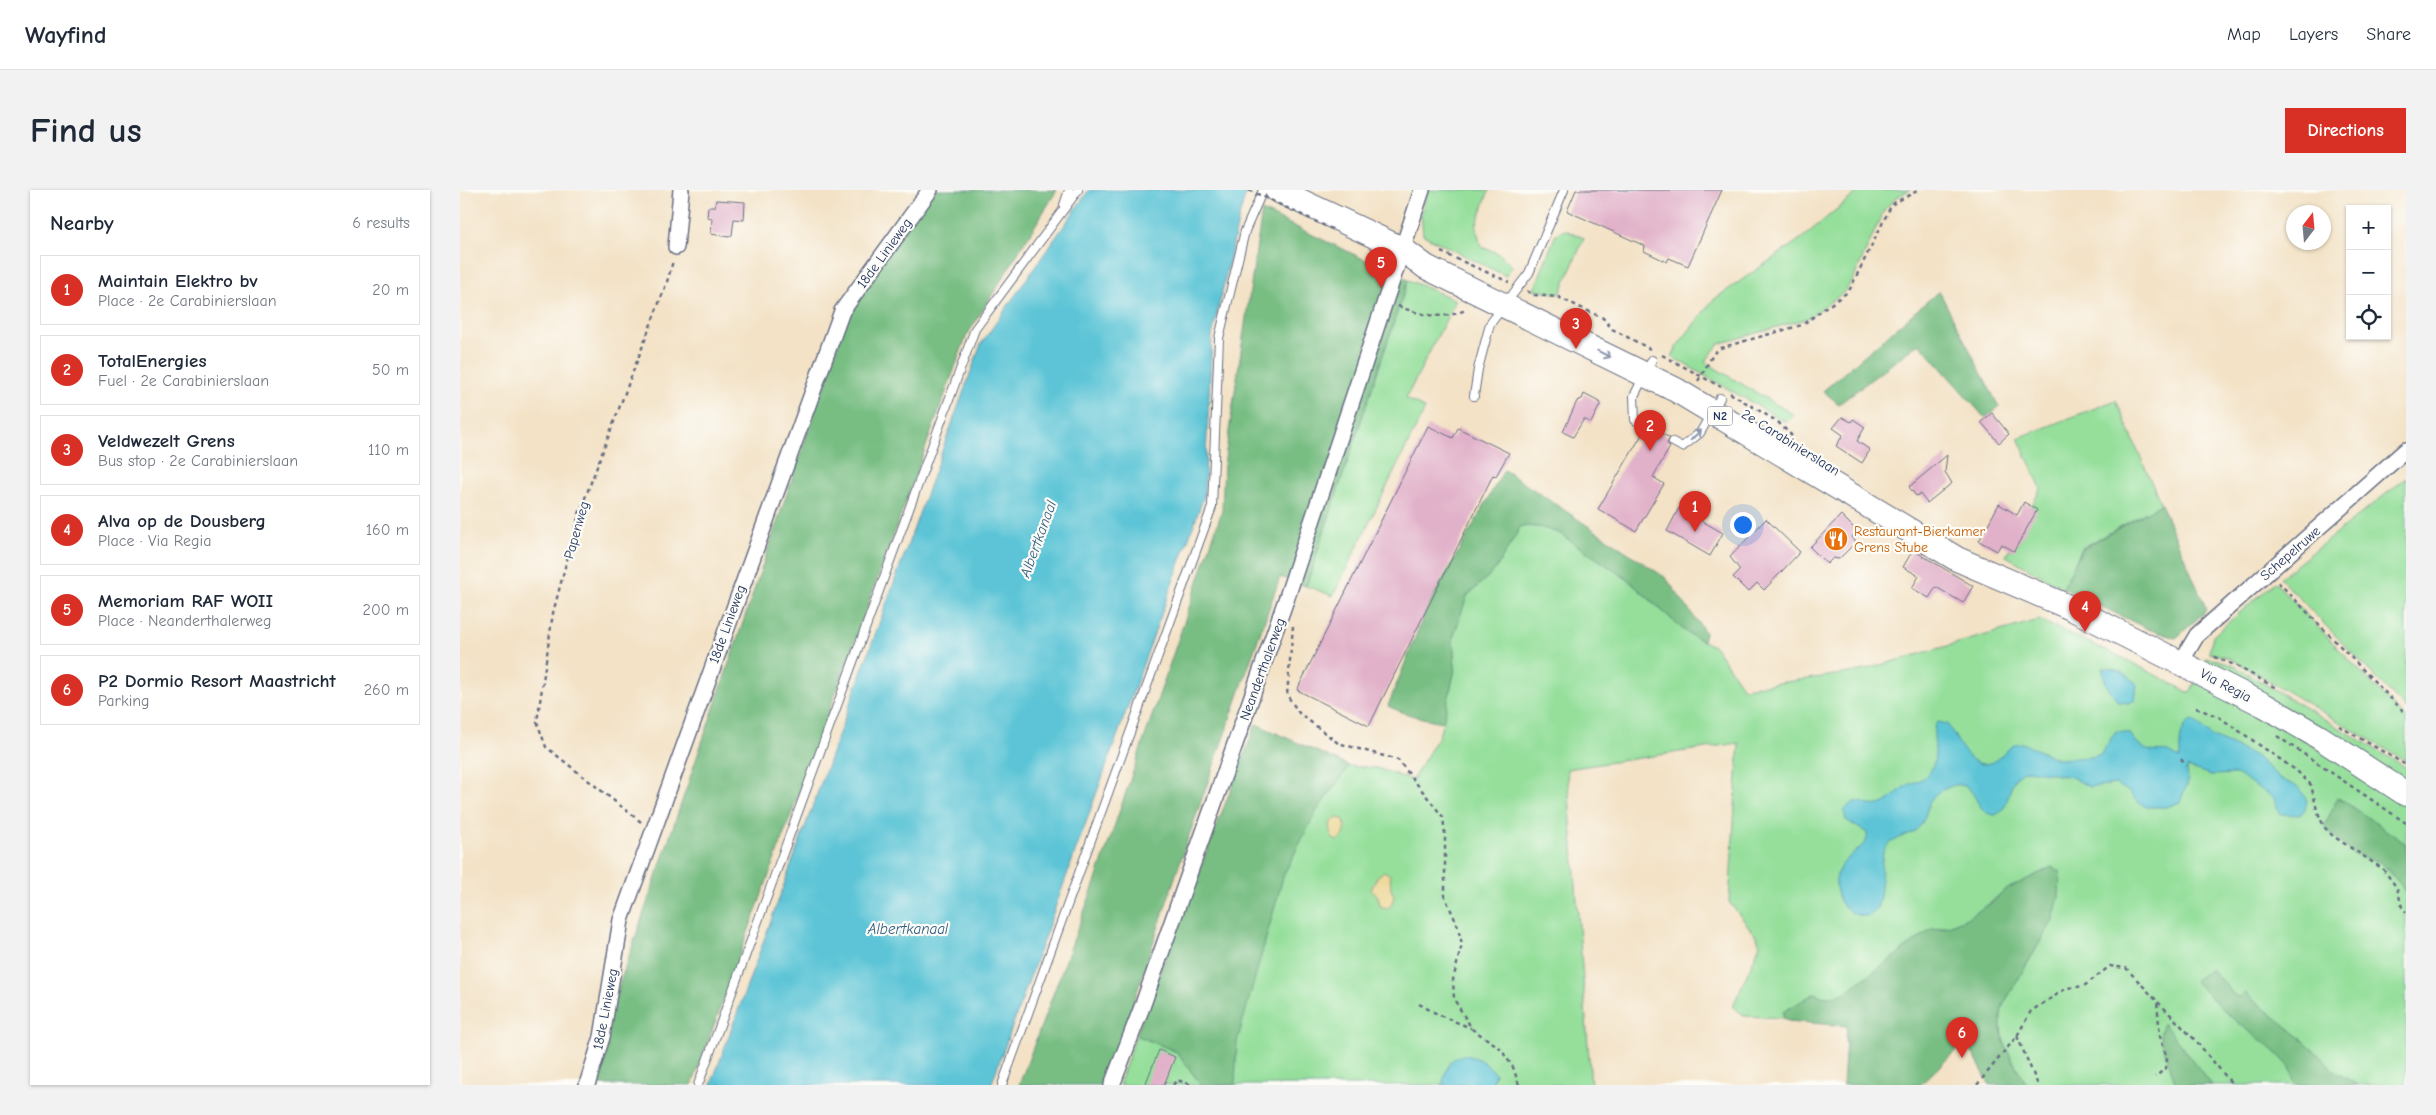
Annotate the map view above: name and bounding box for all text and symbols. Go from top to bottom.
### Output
text: Wayfind [25,21,106,49]
text: Map [2227,24,2261,45]
text: Layers [2289,24,2338,45]
text: Share [2366,24,2411,45]
button: Directions [2285,108,2406,153]
text: Find us [30,110,142,151]
north arrow [2286,205,2331,250]
map controls [2346,205,2391,340]
button: + [2346,205,2391,250]
text: Nearby [50,211,114,235]
text: 6 results [352,214,410,232]
street label: 18de Linieweg [853,215,916,292]
pin: 5 [1365,247,1397,288]
button: − [2346,250,2391,295]
text: Maintain Elektro bv [98,270,258,292]
text: 1 [64,281,70,299]
text: 20 m [372,281,409,299]
text: Place · 2e Carabinierslaan [98,292,277,310]
button: locate [2346,295,2391,340]
pin: 3 [1560,308,1592,349]
one-way arrow [1596,349,1611,359]
text: TotalEnergies [98,350,207,372]
text: 2 [63,361,71,379]
text: 50 m [372,361,409,379]
text: Fuel · 2e Carabinierslaan [98,372,269,390]
street label: 2e Carabinierslaan [1738,405,1843,479]
road number: N2 [1708,407,1732,426]
pin: 2 [1634,410,1666,451]
one-way arrow [1690,428,1702,441]
text: Veldwezelt Grens [98,430,235,452]
text: 3 [63,441,71,459]
text: 110 m [368,441,409,459]
text: Bus stop · 2e Carabinierslaan [98,452,298,470]
pin: 1 [1679,491,1711,532]
water label: Albertkanaal [1015,498,1060,581]
street label: Papenweg [560,499,593,561]
text: Alva op de Dousberg [98,510,266,532]
your location [1730,512,1756,538]
text: 4 [63,521,71,539]
text: 160 m [366,521,409,539]
place label: Restaurant-Bierkamer Grens Stube [1854,523,1986,556]
street label: Schepelruwe [2257,523,2324,584]
restaurant icon: Restaurant-Bierkamer Grens Stube [1823,526,1849,552]
text: Place · Via Regia [98,532,212,550]
street label: 18de Linieweg [705,582,750,666]
text: Memoriam RAF WOII [98,590,273,612]
pin: 4 [2069,591,2101,632]
text: 5 [63,601,71,619]
text: 200 m [363,601,409,619]
text: Place · Neanderthalerweg [98,612,272,630]
street label: Neanderthalerweg [1236,615,1289,723]
street label: Via Regia [2197,665,2254,706]
text: P2 Dormio Resort Maastricht [98,670,336,692]
text: 6 [63,681,71,699]
text: 260 m [364,681,409,699]
text: Parking [98,692,150,710]
water label: Albertkanaal [867,920,949,938]
street label: 18de Linieweg [589,967,622,1051]
pin: 6 [1946,1017,1978,1058]

